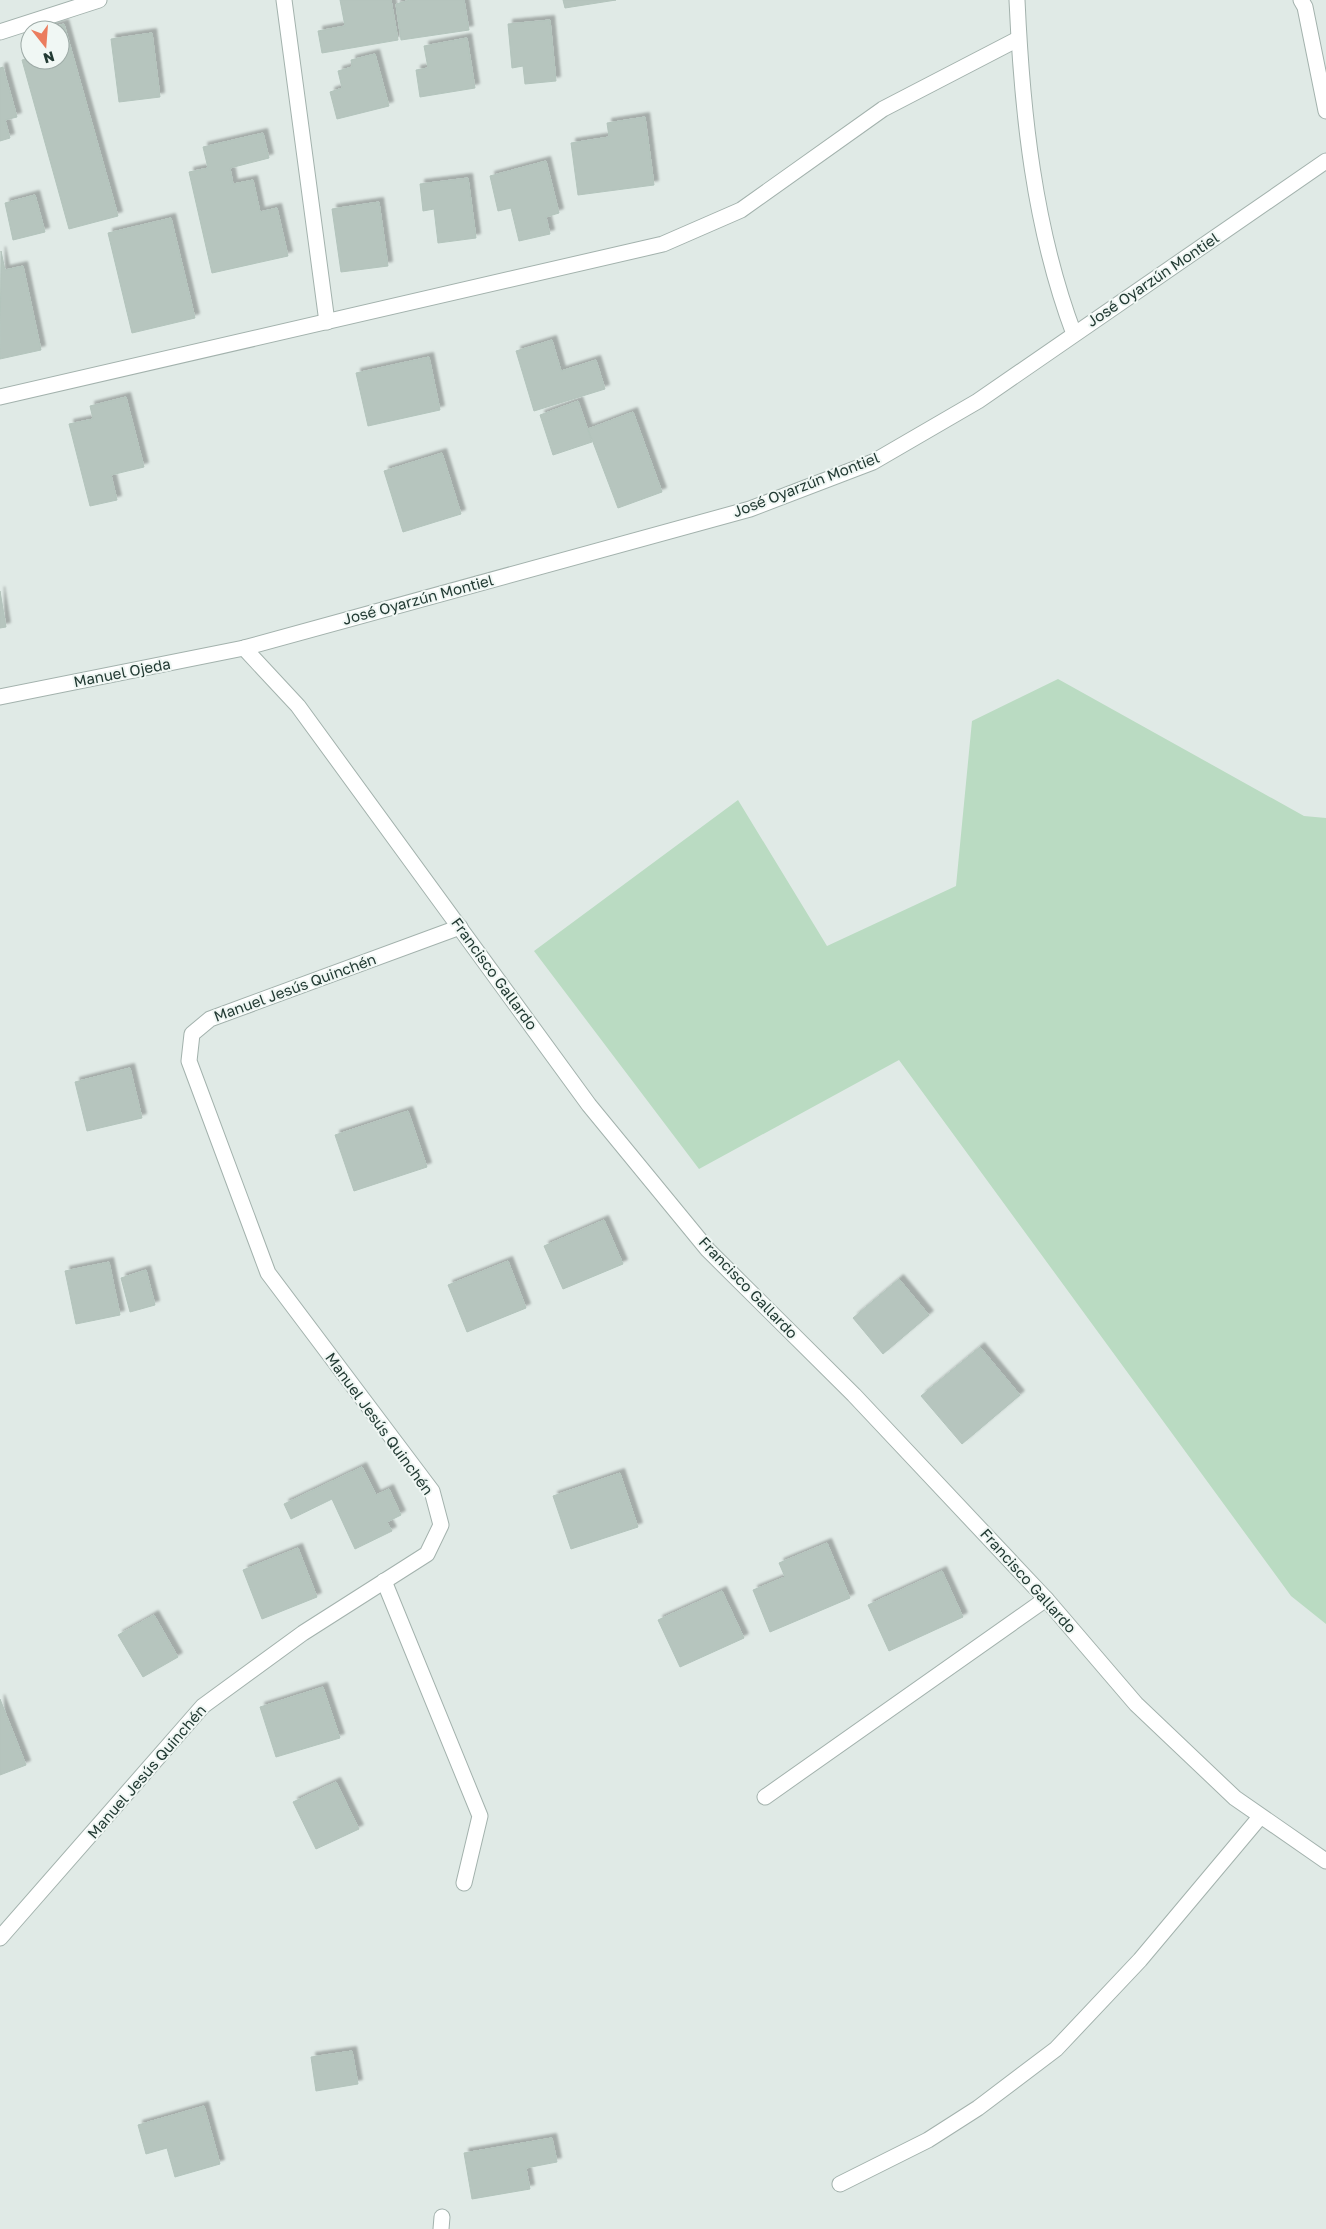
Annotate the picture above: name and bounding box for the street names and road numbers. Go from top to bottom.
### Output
street label: José Oyarzún Montiel [1083,228,1222,330]
street label: José Oyarzún Montiel [730,448,882,520]
street label: José Oyarzún Montiel [340,570,495,628]
street label: Manuel Ojeda [72,654,172,690]
street label: Francisco Gallardo [448,914,542,1033]
street label: Manuel Jesús Quinchén [211,949,378,1025]
street label: Francisco Gallardo [696,1233,802,1342]
street label: Manuel Jesús Quinchén [322,1349,437,1498]
street label: Francisco Gallardo [977,1524,1080,1636]
street label: Manuel Jesús Quinchén [83,1701,209,1842]

